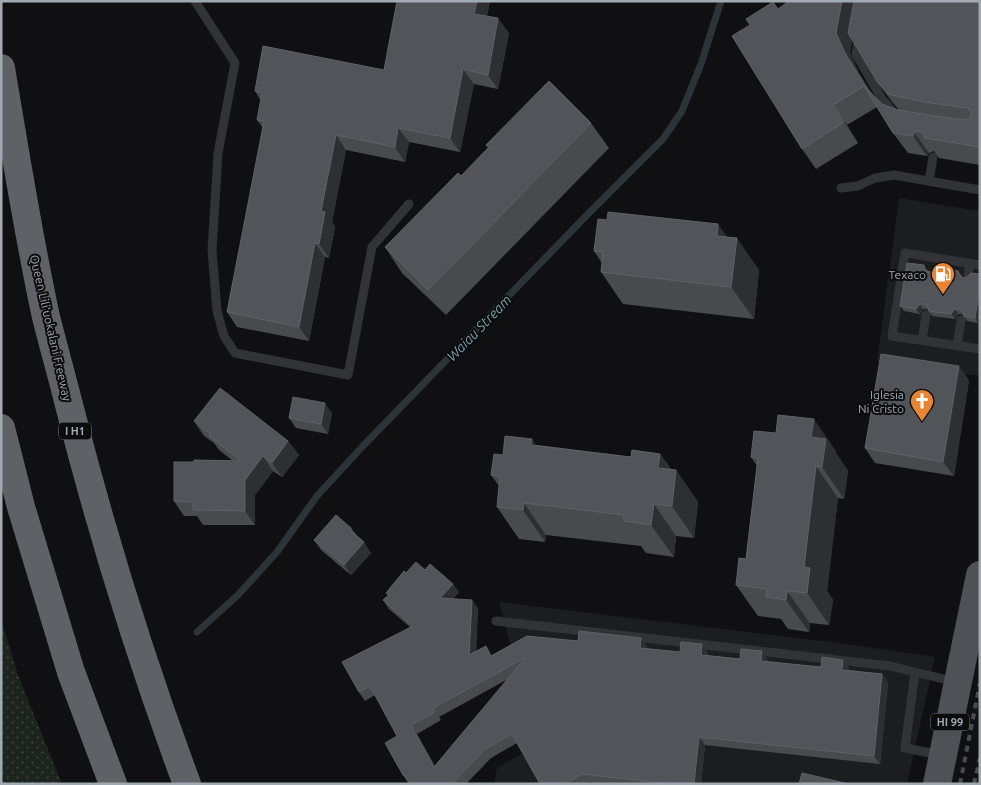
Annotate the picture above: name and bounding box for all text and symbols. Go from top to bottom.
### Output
street label: Queen Liliʻuokalani Freeway [28,254,74,403]
fuel station icon: Texaco [930,261,956,295]
place label: Texaco [889,268,926,281]
water label: Waiau Stream [443,292,515,364]
place label: Iglesia Ni Cristo [858,388,904,415]
church icon: Iglesia Ni Cristo [909,388,935,422]
road number: I H1 [59,422,91,440]
road number: HI 99 [931,714,969,730]

